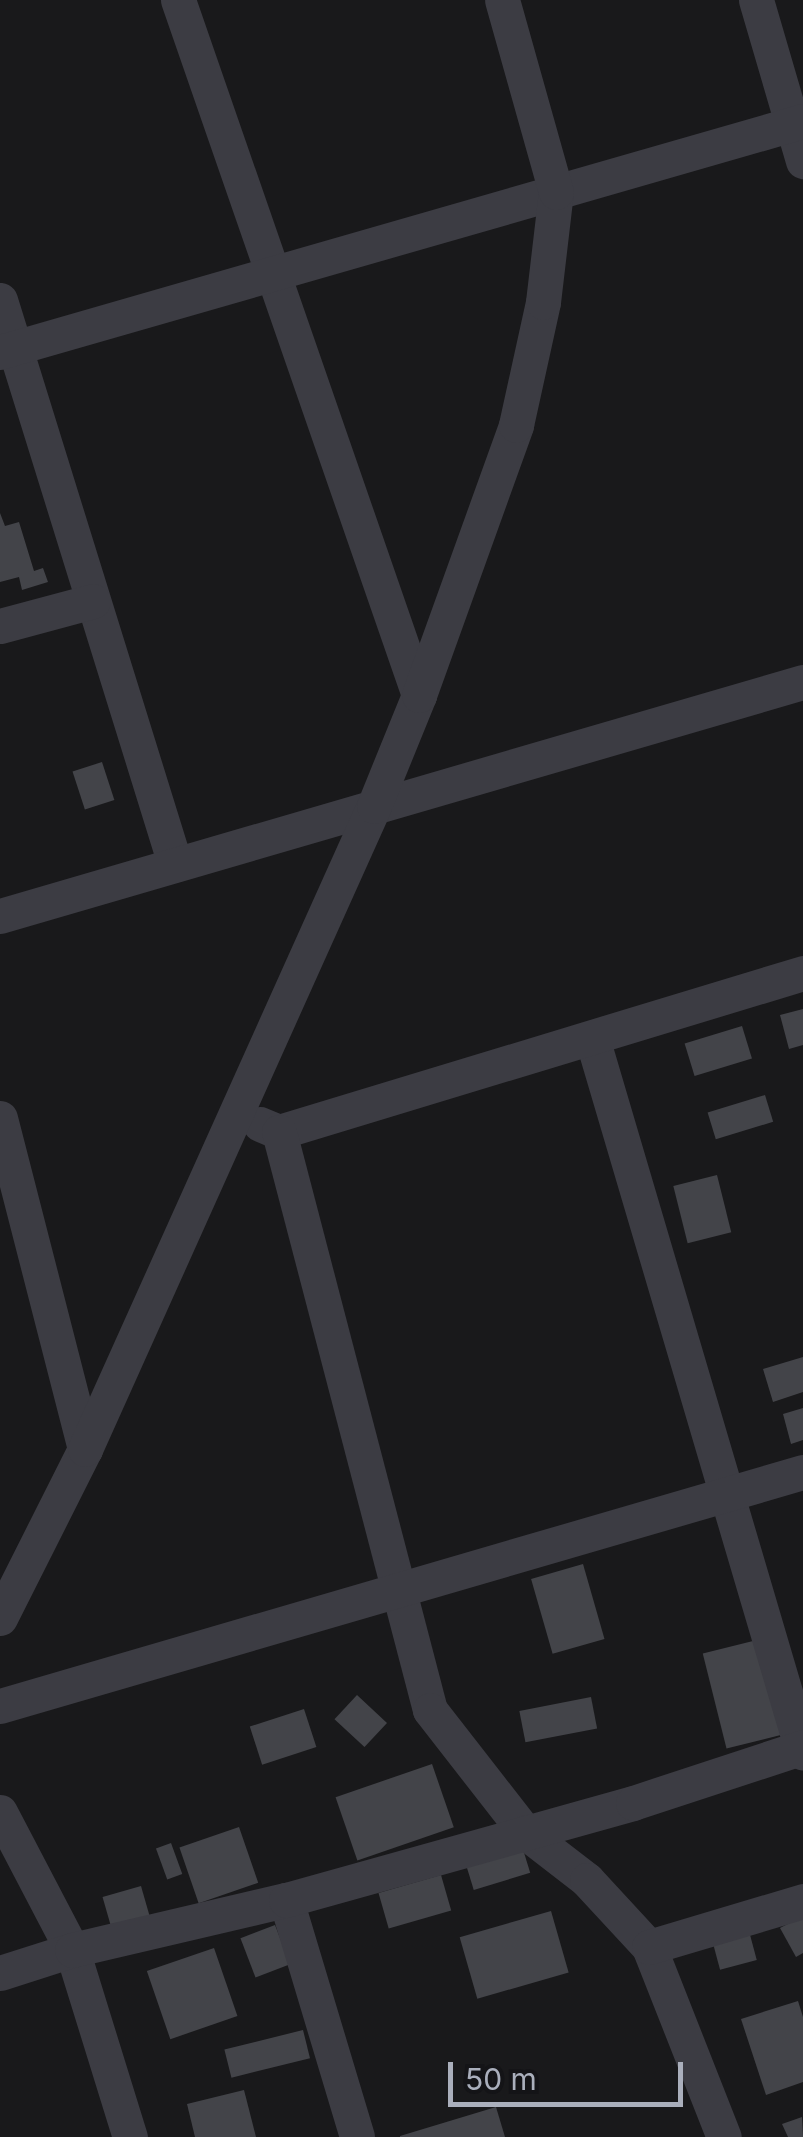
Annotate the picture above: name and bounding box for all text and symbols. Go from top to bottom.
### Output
scale bar [453,2042,688,2104]
text: 50 m [465,2061,537,2097]

